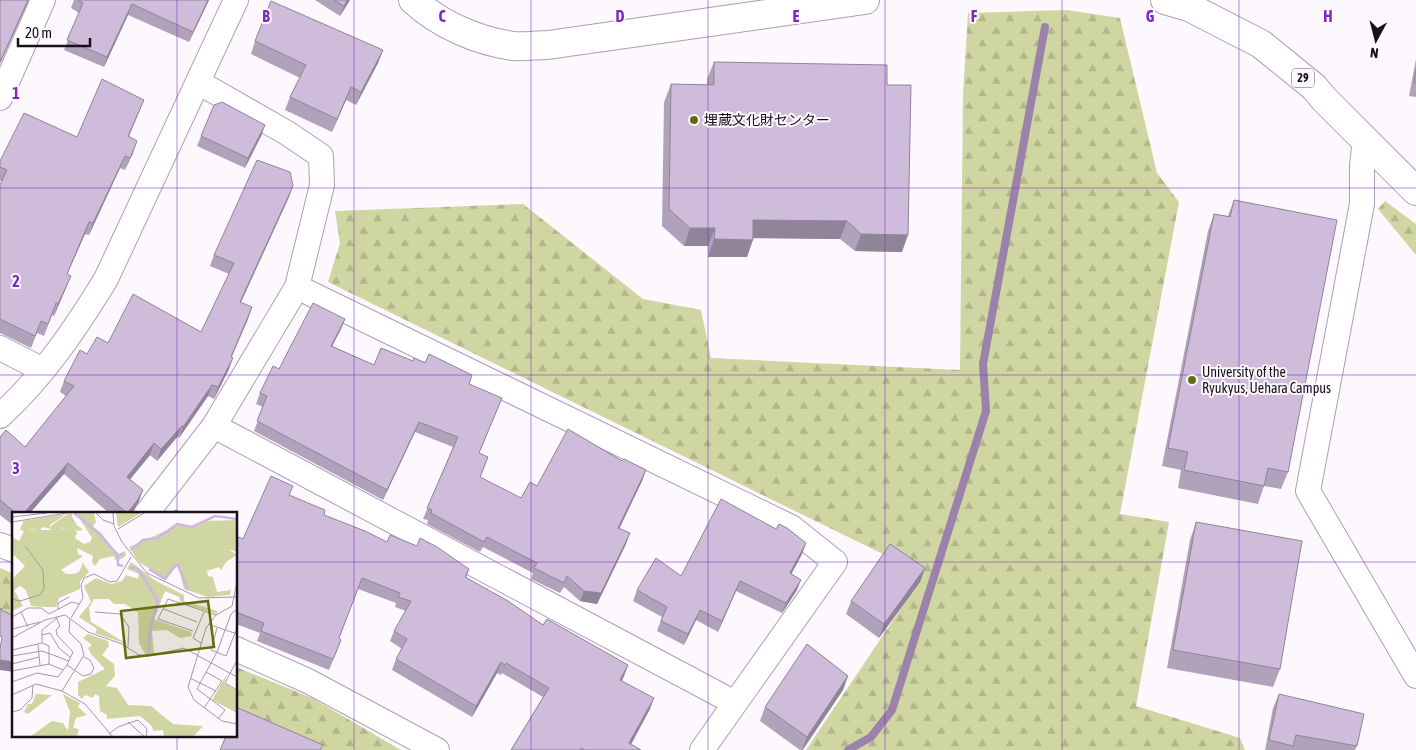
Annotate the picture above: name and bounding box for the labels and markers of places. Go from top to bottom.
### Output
place label: 埋蔵文化財センター [704,112,830,128]
marker: 埋蔵文化財センター [688,114,700,126]
place label: University of the Ryukyus, Uehara Campus [1202,364,1331,396]
marker: University of the Ryukyus, Uehara Campus [1186,374,1198,386]

